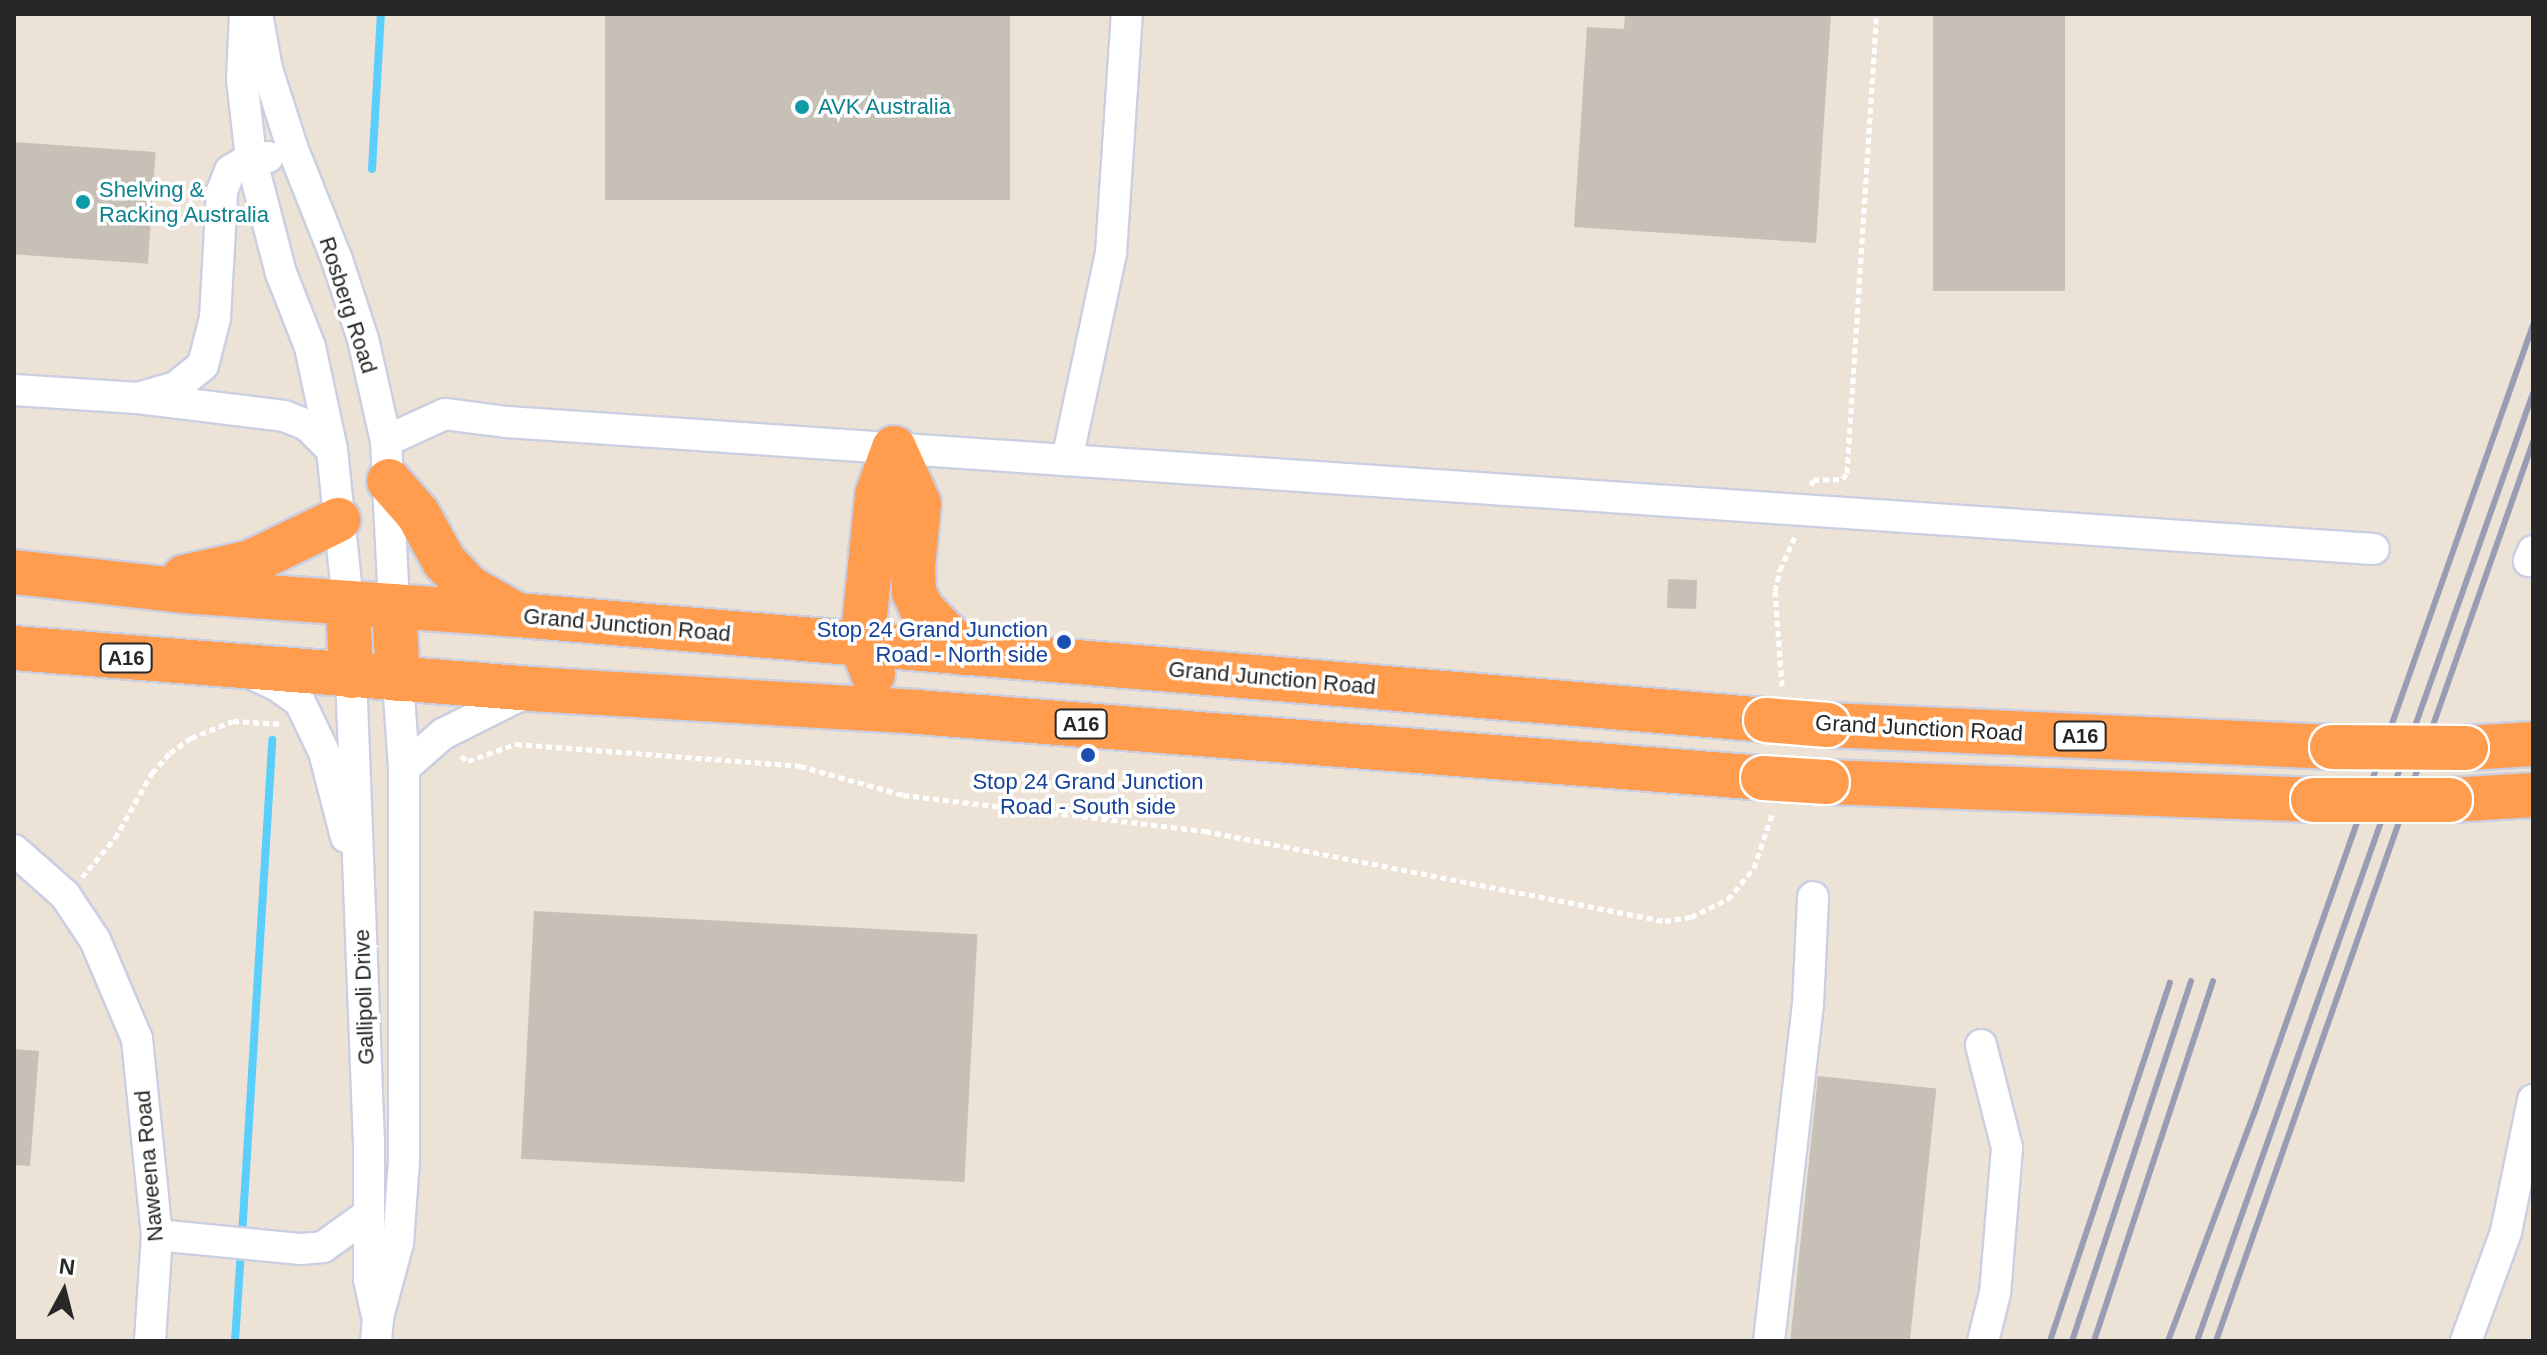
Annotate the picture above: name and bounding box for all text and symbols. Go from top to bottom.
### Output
place label: AVK Australia [818,94,952,120]
marker: AVK Australia [793,98,811,116]
place label: Shelving & Racking Australia [99,176,270,228]
marker: Shelving & Racking Australia [74,193,92,211]
street label: Rosberg Road [314,233,382,377]
street label: Grand Junction Road [522,603,732,647]
place label: Stop 24 Grand Junction Road - North side [817,616,1048,668]
marker: Stop 24 Grand Junction Road - North side [1055,633,1073,651]
road number: A16 [98,642,154,674]
street label: Grand Junction Road [1167,656,1377,700]
road number: A16 [1053,708,1109,740]
street label: Grand Junction Road [1814,709,2024,747]
road number: A16 [2052,720,2108,752]
marker: Stop 24 Grand Junction Road - South side [1079,746,1097,764]
place label: Stop 24 Grand Junction Road - South side [972,768,1204,820]
street label: Gallipoli Drive [348,929,380,1065]
street label: Naweena Road [129,1089,169,1243]
north arrow [24,1251,104,1331]
text: N [58,1253,76,1280]

